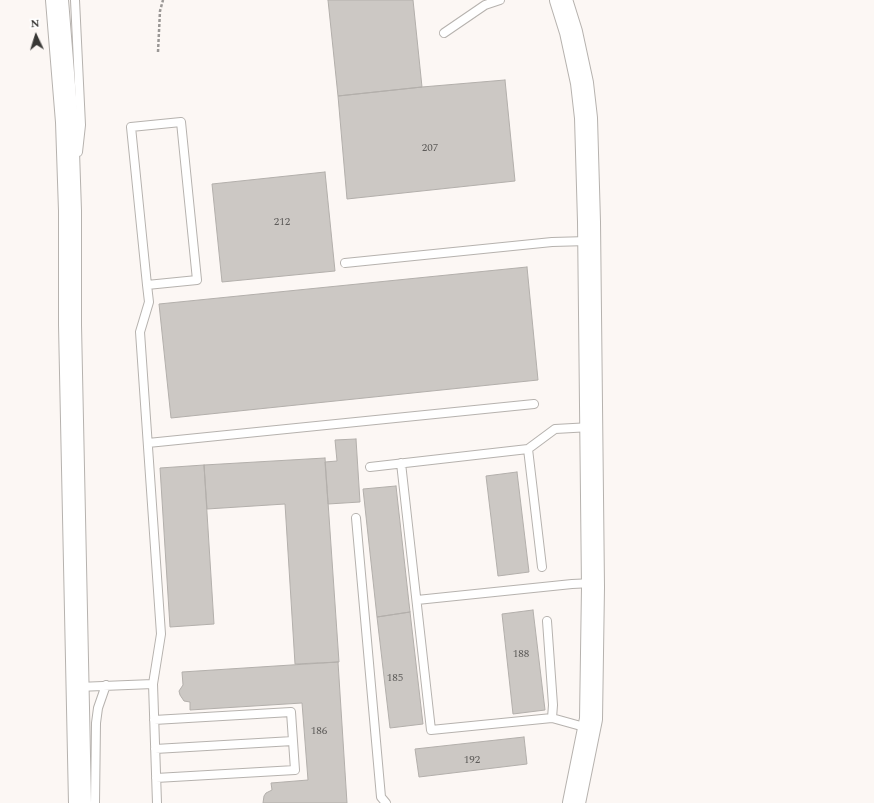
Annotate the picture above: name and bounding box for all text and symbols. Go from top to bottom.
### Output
text: N [30,15,40,32]
north arrow [16,16,56,56]
house number: 207 [422,142,438,156]
house number: 212 [274,216,290,230]
house number: 188 [513,648,529,662]
house number: 185 [387,672,403,686]
house number: 186 [311,725,327,739]
house number: 192 [464,754,480,768]

